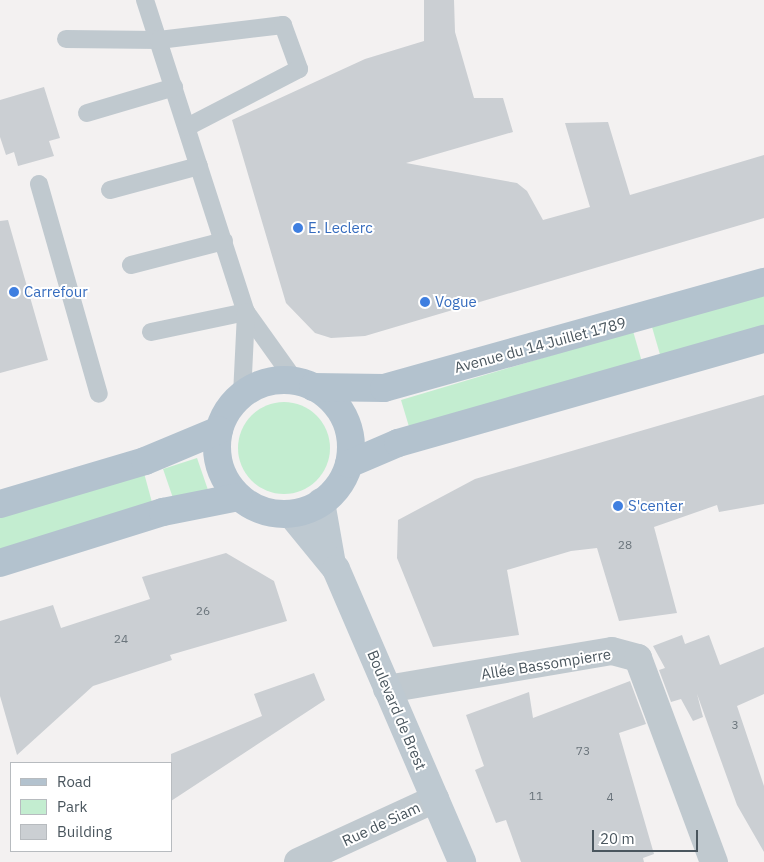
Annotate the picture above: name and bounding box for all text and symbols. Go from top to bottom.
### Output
place label: E. Leclerc [308,219,373,237]
marker: E. Leclerc [292,222,304,234]
place label: Carrefour [24,283,88,301]
marker: Carrefour [8,286,20,298]
place label: Vogue [435,293,477,311]
marker: Vogue [419,296,431,308]
street label: Avenue du 14 Juillet 1789 [452,313,628,377]
place label: S'center [628,497,683,515]
marker: S'center [612,500,624,512]
house number: 28 [618,538,632,552]
house number: 26 [196,604,210,618]
house number: 24 [114,632,128,646]
street label: Allée Bassompierre [480,645,612,683]
street label: Boulevard de Brest [364,647,430,773]
house number: 3 [731,718,739,732]
house number: 73 [576,744,590,758]
legend [10,762,172,852]
text: Road [57,772,92,791]
house number: 11 [529,789,543,803]
house number: 4 [606,790,614,804]
text: Park [57,797,87,816]
street label: Rue de Siam [339,798,423,850]
scale bar [594,820,700,852]
text: Building [57,822,112,841]
text: 20 m [600,829,635,848]

